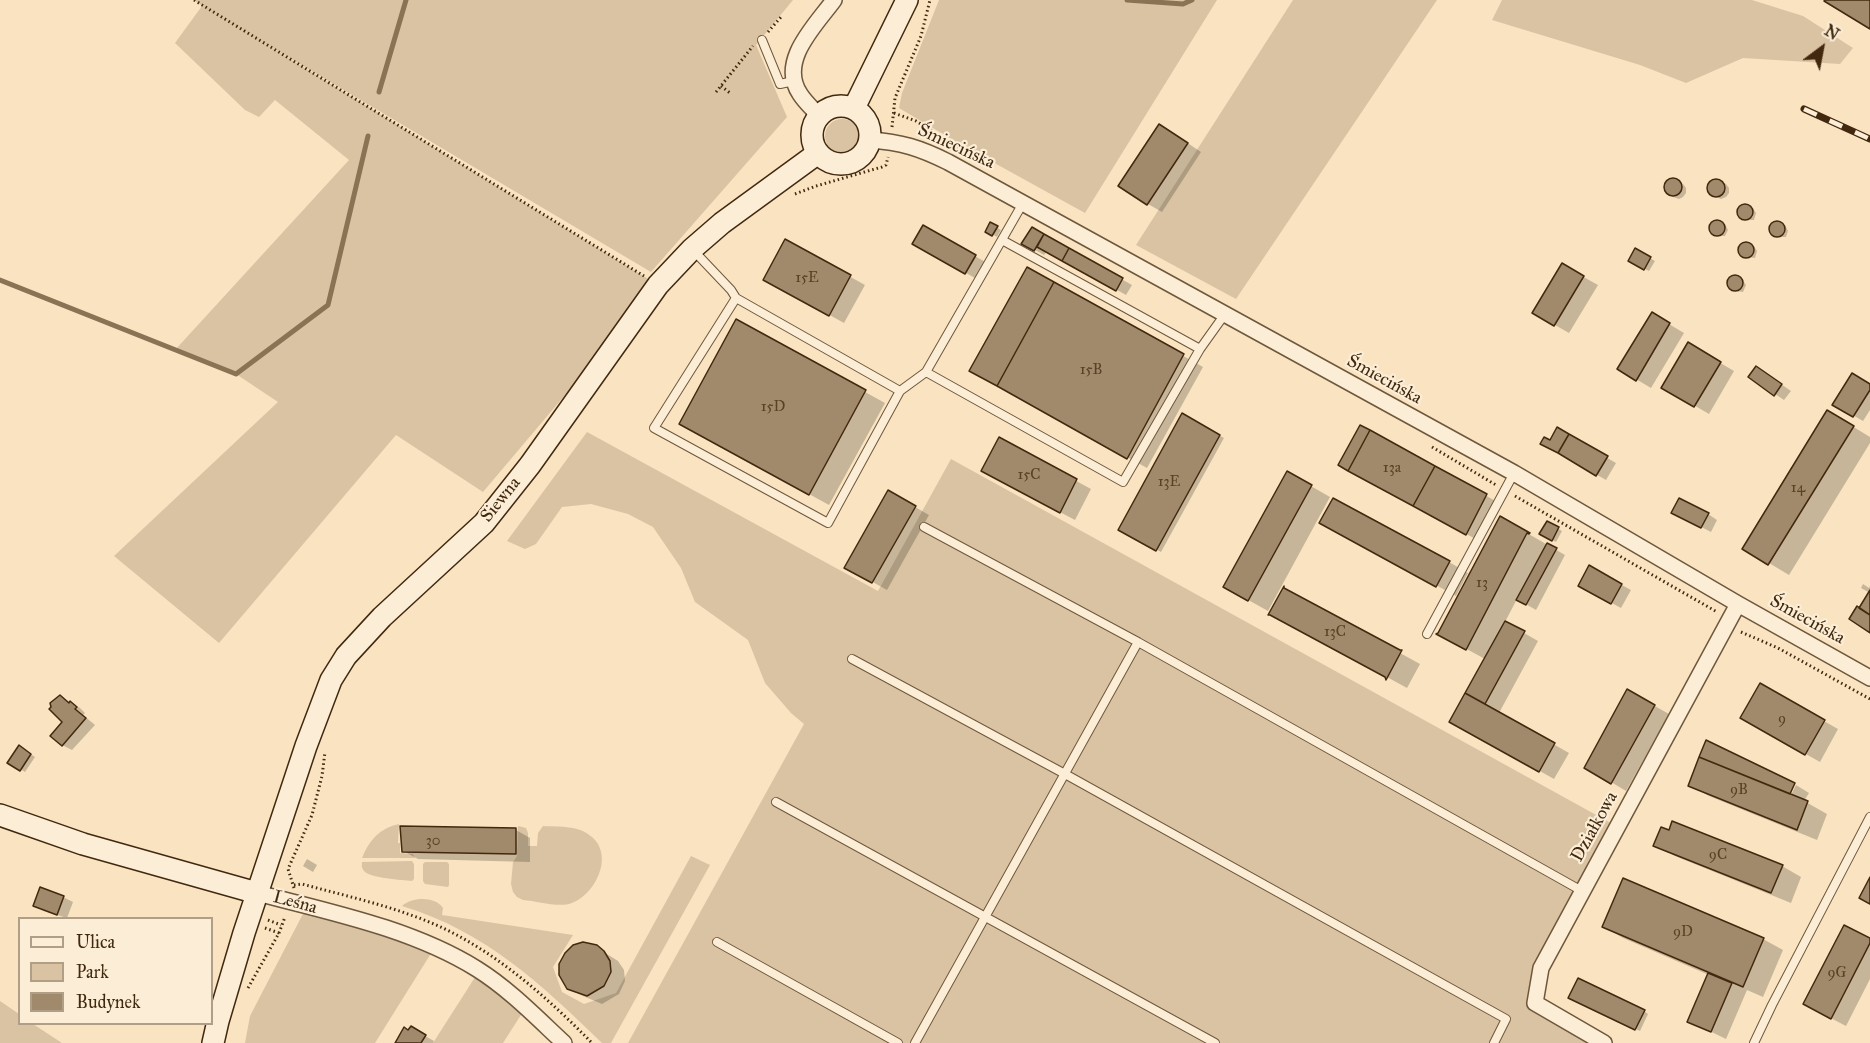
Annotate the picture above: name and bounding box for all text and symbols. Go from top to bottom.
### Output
north arrow [1792,18,1852,78]
text: N [1821,21,1843,44]
street label: Śmiecińska [914,120,998,174]
house number: 15E [795,269,819,287]
street label: Śmiecińska [1343,351,1425,409]
house number: 15B [1080,361,1102,379]
house number: 15D [761,398,785,416]
house number: 13a [1383,459,1401,477]
house number: 15C [1017,466,1041,484]
street label: Siewna [476,473,526,527]
house number: 13E [1158,473,1180,491]
house number: 14 [1791,479,1805,497]
house number: 13 [1476,574,1488,592]
street label: Śmiecińska [1766,591,1848,649]
house number: 13C [1324,623,1346,641]
house number: 9 [1778,710,1786,728]
house number: 9B [1730,781,1748,799]
street label: Działkowa [1567,788,1623,866]
house number: 30 [426,832,440,850]
house number: 9C [1709,846,1727,864]
street label: Leśna [271,887,319,919]
legend [18,917,213,1025]
house number: 9D [1673,923,1693,941]
text: Ulica [76,931,115,953]
text: Park [76,961,109,983]
house number: 9G [1827,964,1847,982]
text: Budynek [76,991,140,1013]

